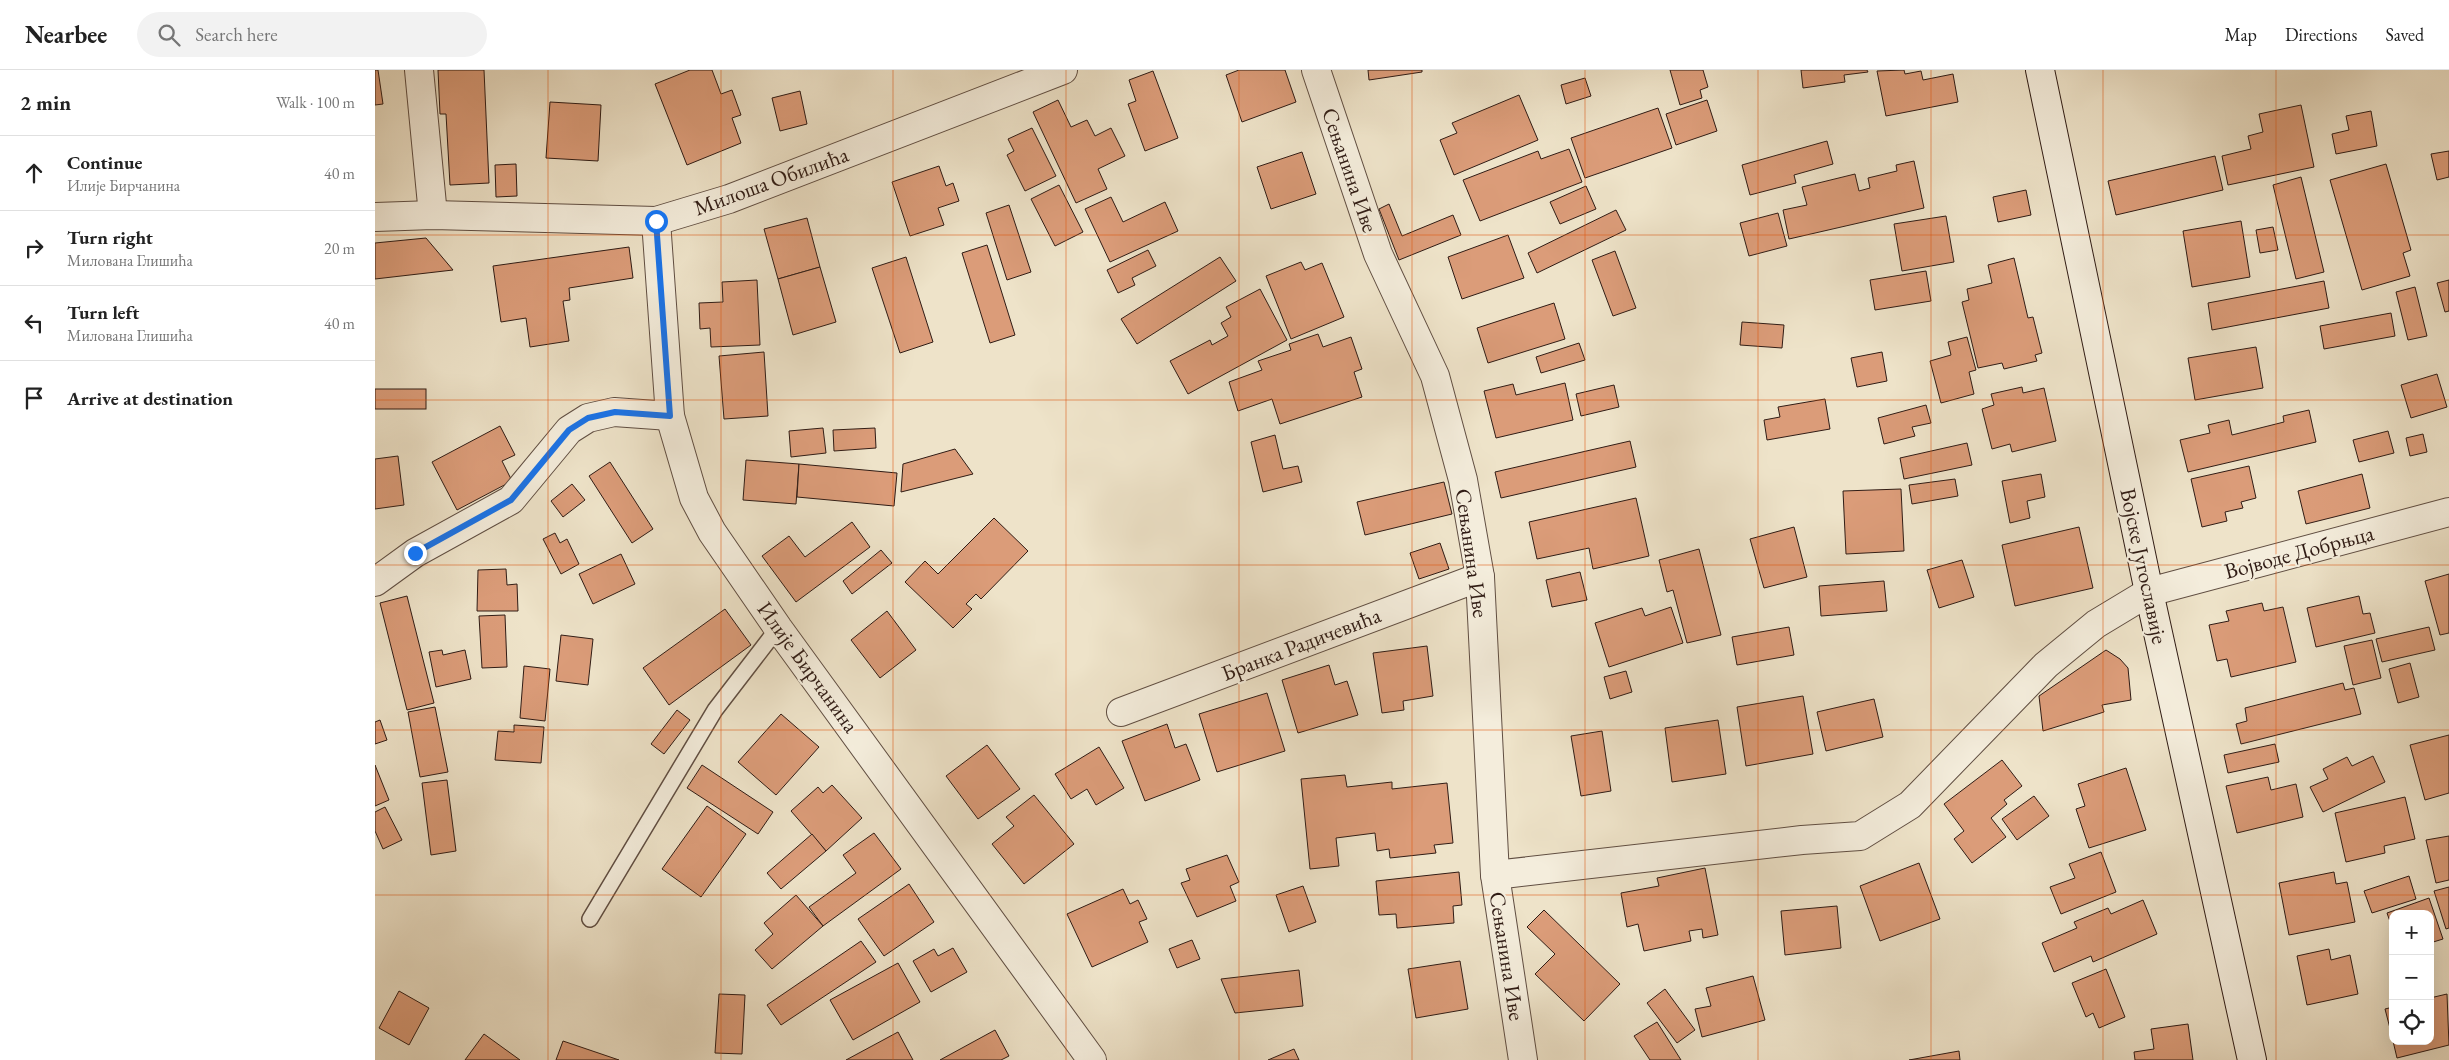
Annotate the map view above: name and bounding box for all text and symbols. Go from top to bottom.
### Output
search box [137,12,487,57]
text: Nearbee [25,19,107,50]
icon: search [155,21,183,49]
text: Search here [195,22,278,47]
text: Map [2225,23,2257,46]
text: Directions [2285,23,2357,46]
text: Saved [2385,23,2424,46]
text: 2 min [20,89,71,116]
text: Walk · 100 m [276,92,355,113]
street label: Сењанина Иве [1315,104,1385,237]
street label: Милоша Обилића [690,140,853,222]
text: Continue [67,150,142,175]
icon: ahead [20,159,48,187]
text: 40 m [324,163,355,184]
text: Илије Бирчанина [67,175,180,196]
route start [645,210,668,233]
text: Turn right [67,225,153,250]
icon: right [20,234,48,262]
text: 20 m [324,238,355,259]
text: Милована Глишића [67,250,193,271]
text: Turn left [67,300,139,325]
icon: left [20,309,48,337]
text: 40 m [324,313,355,334]
text: Милована Глишића [67,325,193,346]
icon: arrive [20,384,48,412]
text: Arrive at destination [67,386,233,411]
street label: Војске Југославије [2113,485,2175,647]
street label: Сењанина Иве [1449,487,1495,620]
street label: Војводе Добрњца [2221,518,2377,586]
route end [404,542,427,565]
street label: Илије Бирчанина [751,595,866,739]
street label: Бранка Радичевића [1217,600,1385,688]
street label: Сењанина Иве [1483,889,1532,1023]
map controls [2389,910,2434,1045]
button: + [2389,910,2434,955]
button: − [2389,955,2434,1000]
button: locate [2389,1000,2434,1045]

